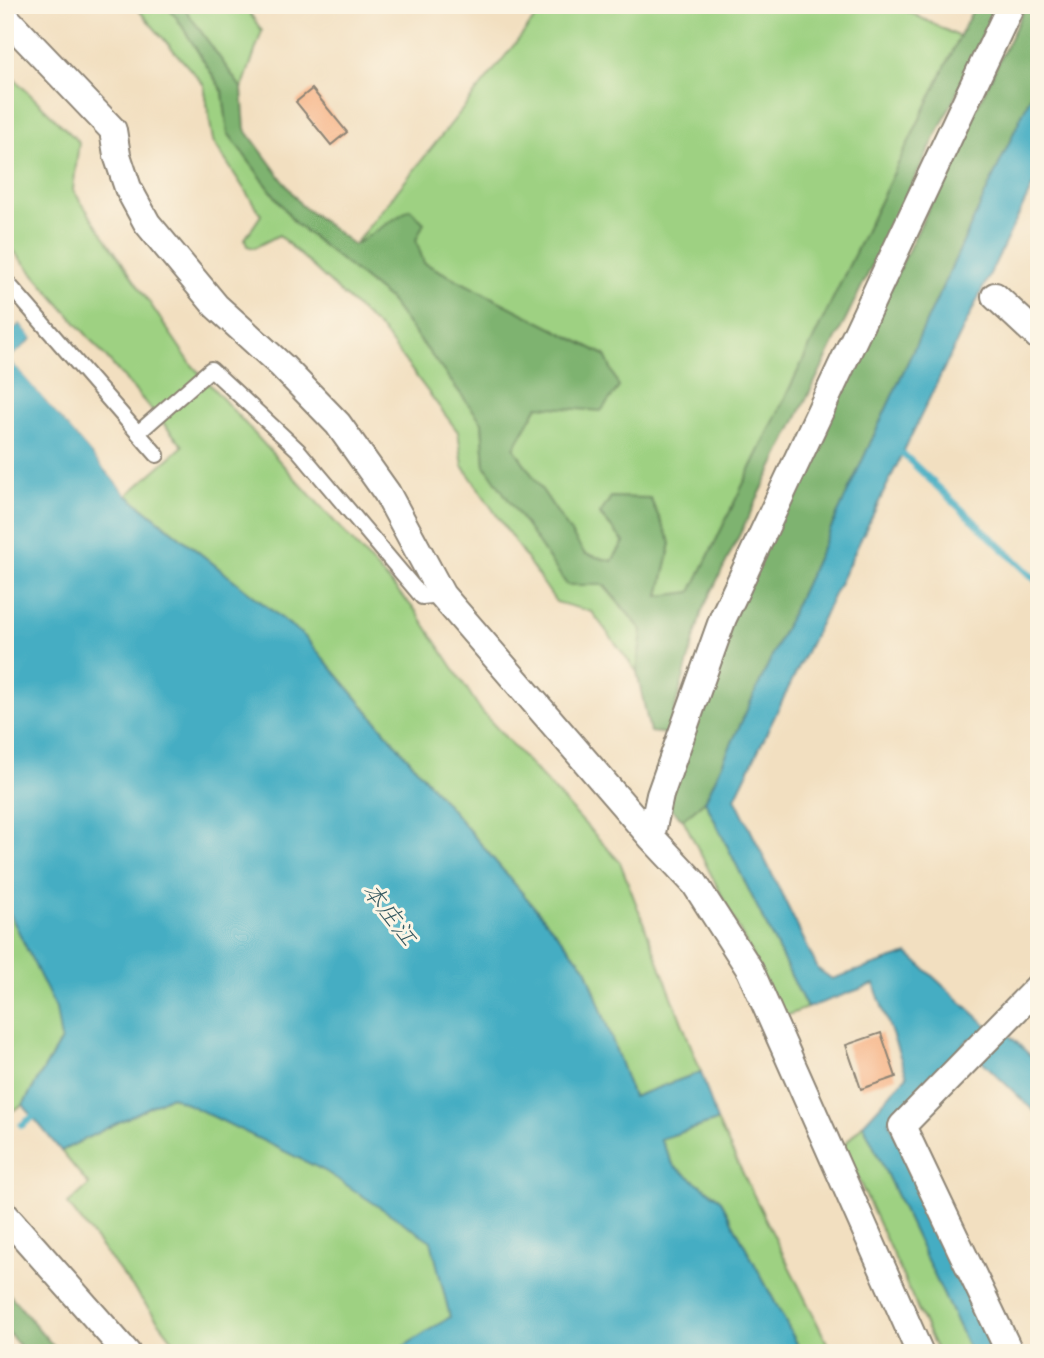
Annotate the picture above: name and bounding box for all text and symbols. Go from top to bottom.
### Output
water label: 本庄江 [354,878,422,954]

